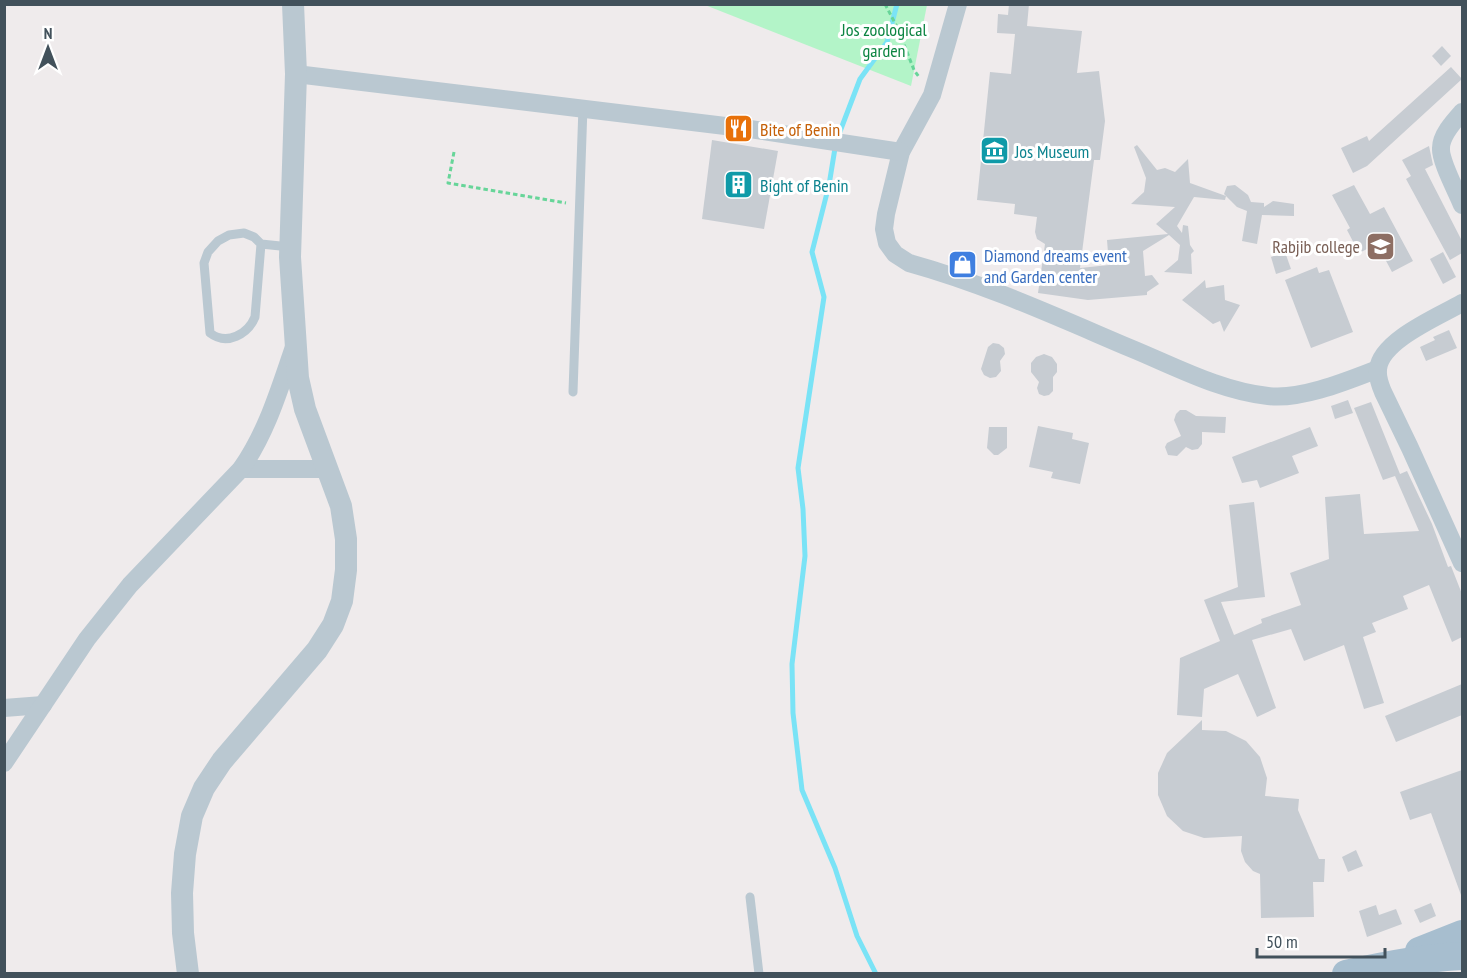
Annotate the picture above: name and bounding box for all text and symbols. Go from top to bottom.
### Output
north arrow [18,18,78,78]
park label: Jos zoological garden [840,18,927,62]
text: N [44,23,52,43]
restaurant icon: Bite of Benin [723,113,755,145]
place label: Bite of Benin [760,118,840,141]
museum icon: Jos Museum [978,135,1010,167]
place label: Jos Museum [1014,140,1089,163]
building icon: Bight of Benin [723,169,755,201]
place label: Bight of Benin [760,174,849,197]
school or university icon: Rabjib college [1365,230,1397,262]
place label: Rabjib college [1272,235,1360,258]
place label: Diamond dreams event and Garden center [984,244,1127,288]
shop icon: Diamond dreams event and Garden center [947,249,979,281]
scale bar [1257,921,1384,959]
text: 50 m [1266,930,1298,953]

